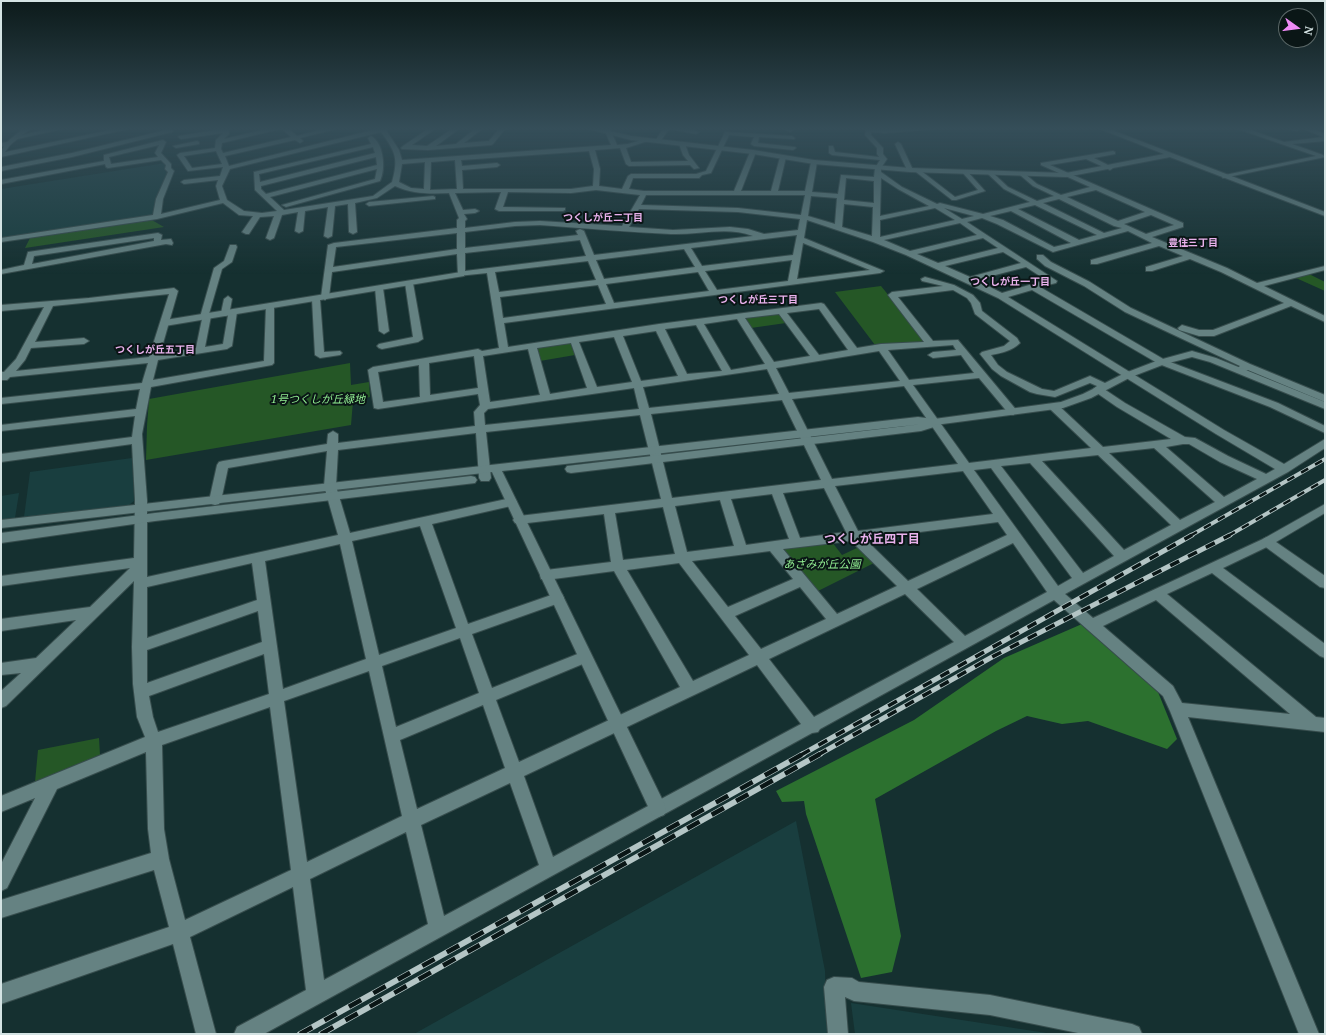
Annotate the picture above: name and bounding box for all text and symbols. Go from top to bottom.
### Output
north arrow [1278,8,1318,48]
text: N [1301,25,1317,37]
district label: つくしが丘二丁目 [563,212,643,224]
district label: 豊住三丁目 [1168,237,1218,249]
district label: つくしが丘一丁目 [970,276,1050,288]
district label: つくしが丘三丁目 [718,294,798,306]
district label: つくしが丘五丁目 [115,344,195,356]
park label: 1号つくしが丘緑地 [271,393,365,407]
district label: つくしが丘四丁目 [824,533,920,547]
park label: あざみが丘公園 [784,558,860,572]

